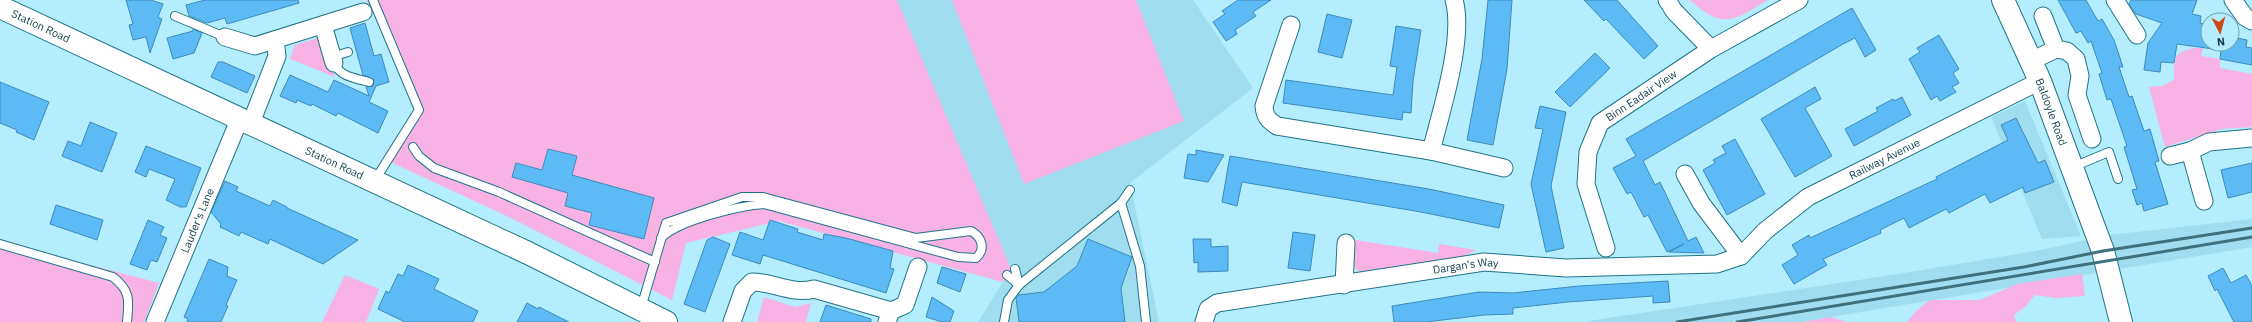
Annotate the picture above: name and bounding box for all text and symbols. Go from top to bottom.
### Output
street label: Station Road [9,6,72,46]
north arrow [2200,12,2240,52]
text: N [2216,35,2226,49]
street label: Binn Eadair View [1603,66,1680,124]
street label: Baldoyle Road [2033,76,2070,148]
street label: Railway Avenue [1847,135,1922,182]
street label: Station Road [303,143,366,183]
street label: Lauder's Lane [178,186,217,255]
street label: Dargan's Way [1432,255,1500,277]

